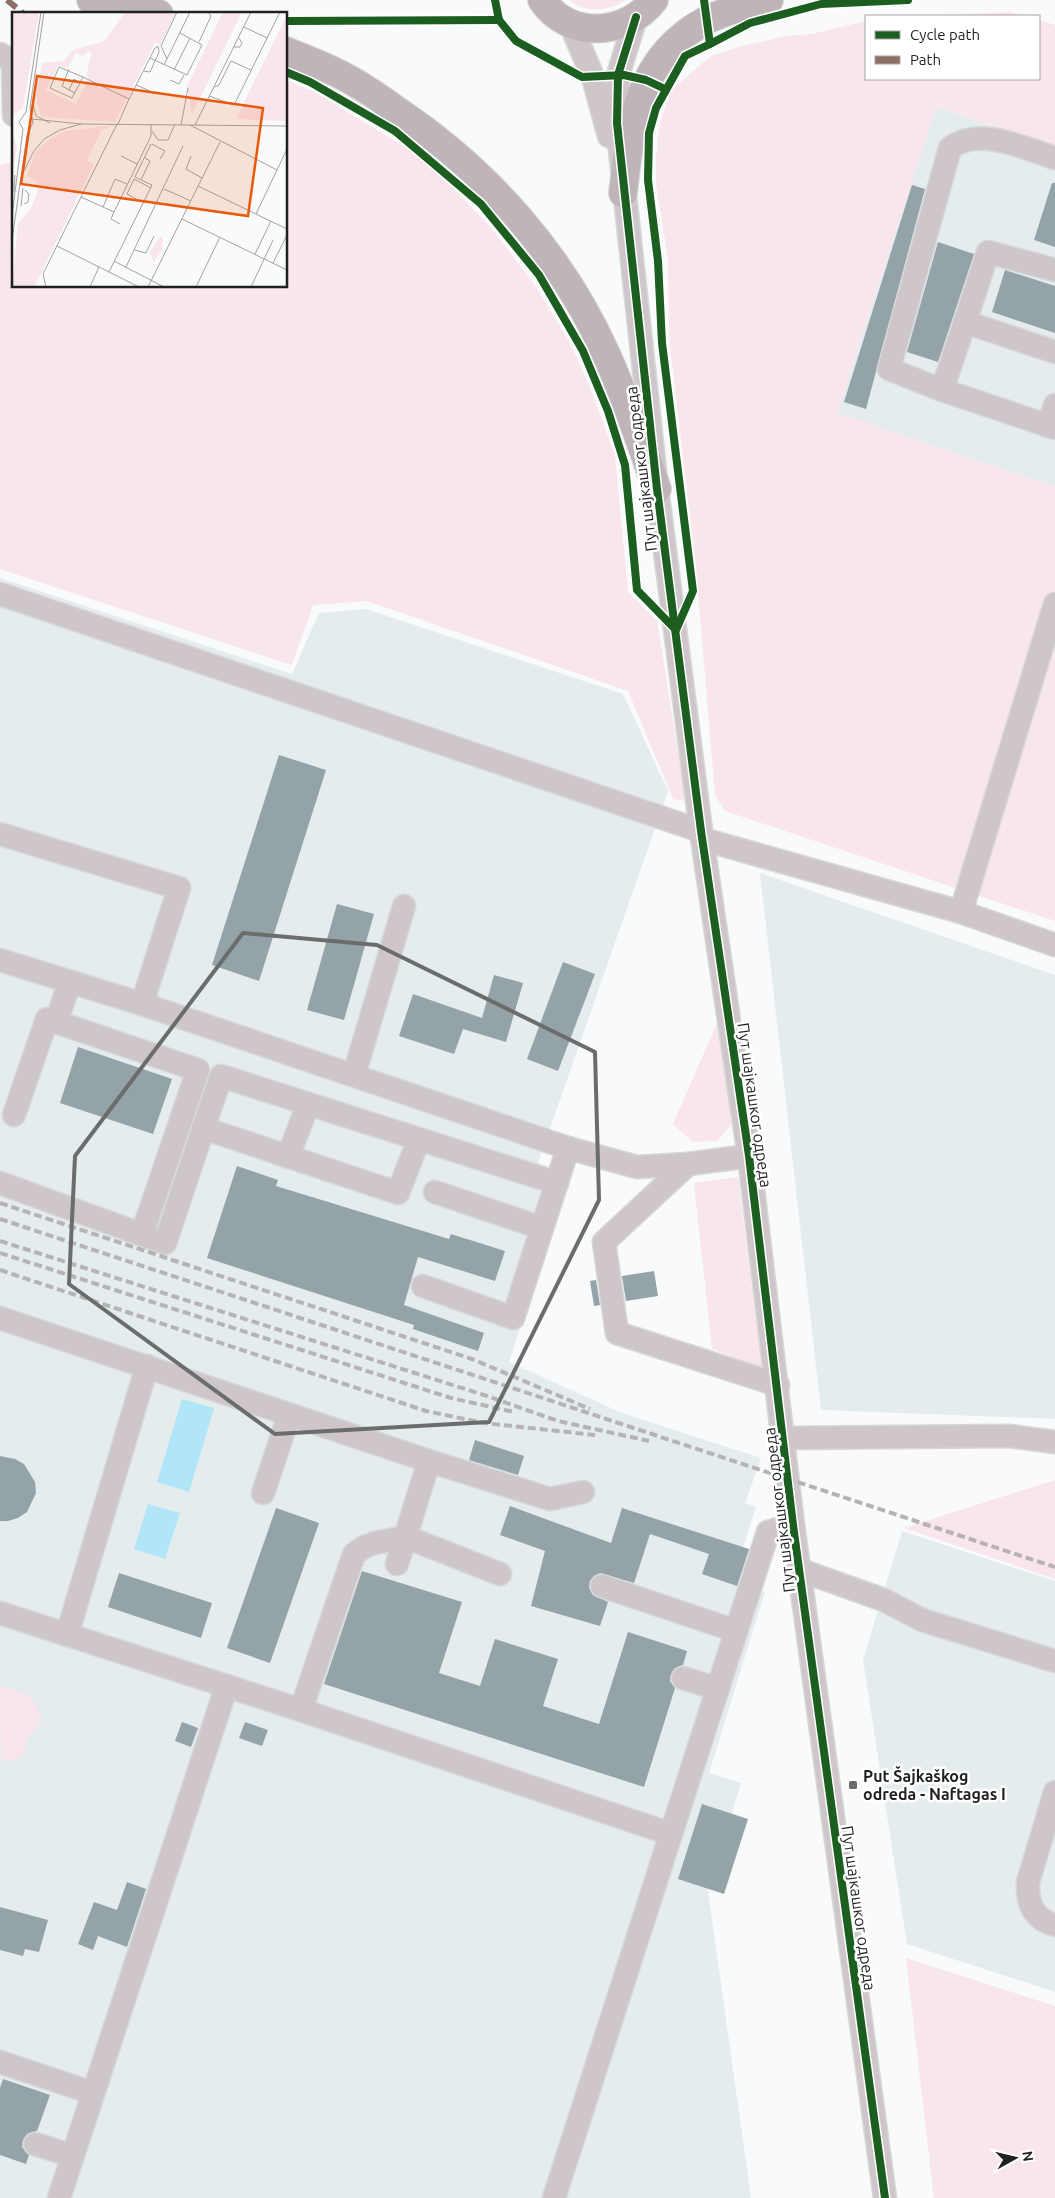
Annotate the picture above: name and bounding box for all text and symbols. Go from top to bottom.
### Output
inset map [12,12,288,288]
legend [865,15,1040,80]
text: Cycle path [910,26,980,43]
text: Path [910,51,941,68]
street label: Пут шајкашког одреда [622,385,660,553]
street label: Пут шајкашког одреда [735,1021,775,1189]
street label: Пут шајкашког одреда [760,1426,798,1594]
place label: Put Šajkaškog odreda - Naftagas I [863,1766,1006,1803]
marker: Put Šajkaškog odreda - Naftagas I [847,1779,859,1791]
street label: Пут шајкашког одреда [839,1824,879,1992]
north arrow [990,2133,1040,2183]
text: N [1019,2150,1037,2162]

